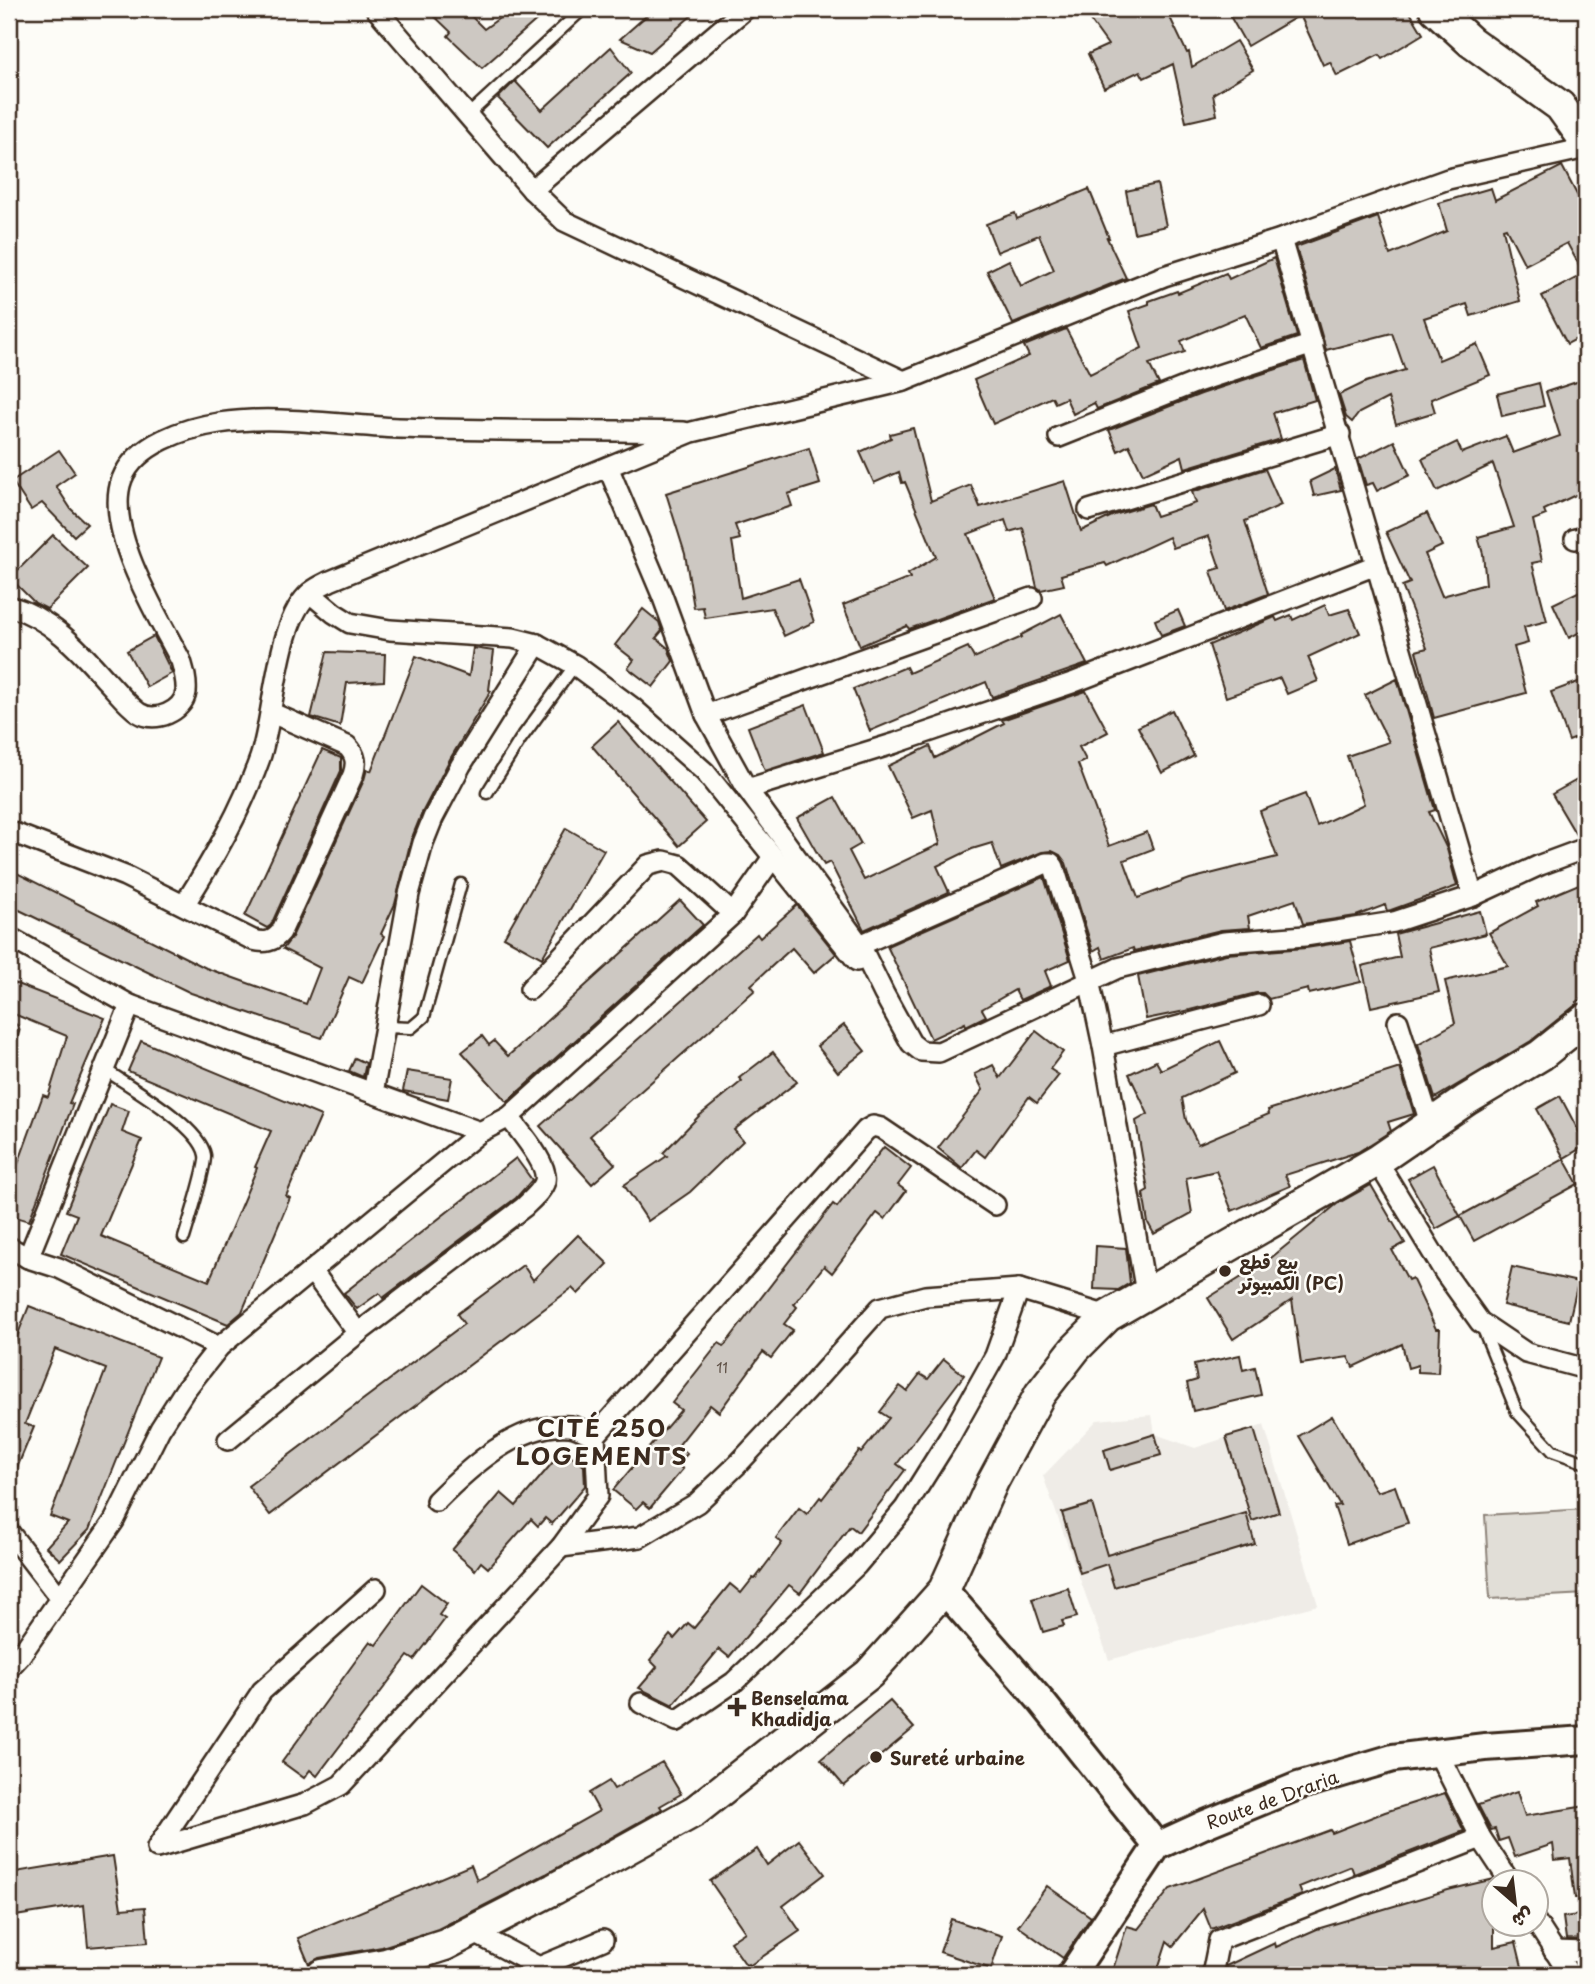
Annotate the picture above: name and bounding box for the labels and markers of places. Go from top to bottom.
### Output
place label: بيع قطع الكمبيوتر (PC) [1237,1248,1344,1296]
marker: بيع قطع الكمبيوتر (PC) [1217,1263,1233,1279]
place label: Benselama Khadidja [751,1684,849,1732]
marker: Benselama Khadidja [729,1699,745,1715]
place label: Sureté urbaine [890,1744,1025,1771]
marker: Sureté urbaine [868,1749,884,1765]

